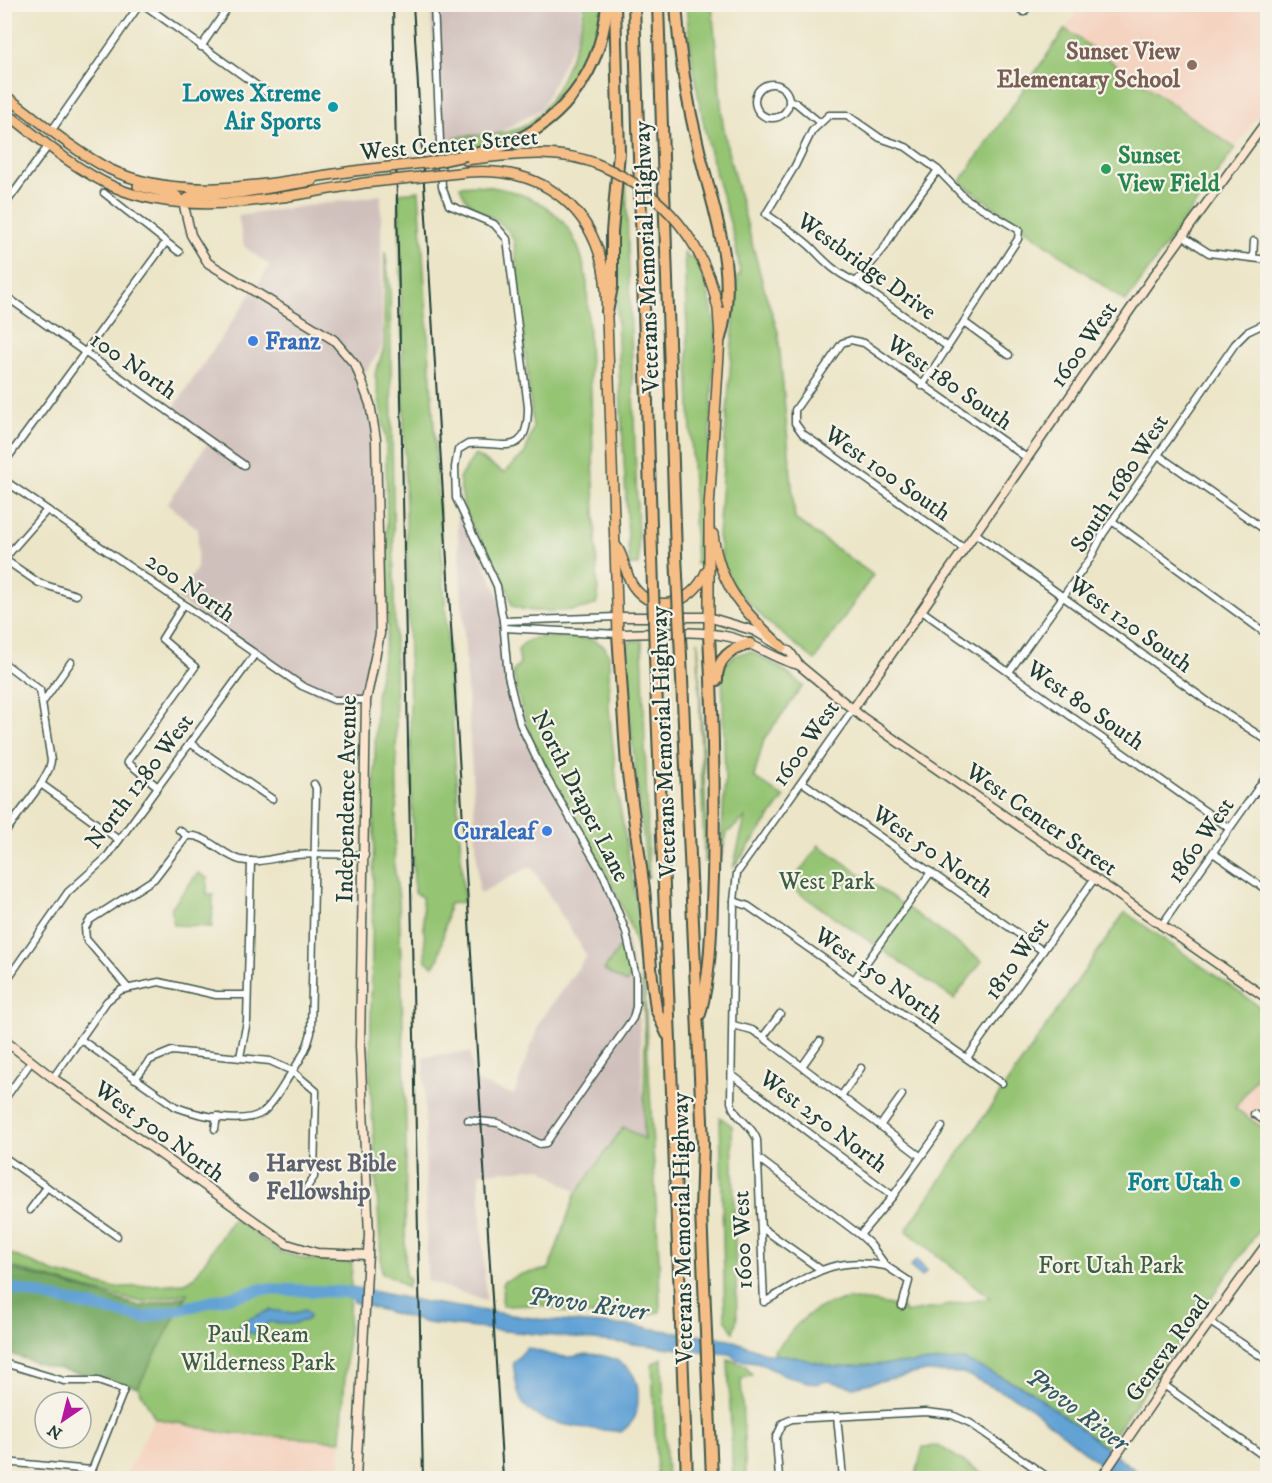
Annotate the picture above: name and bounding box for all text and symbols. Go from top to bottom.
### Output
place label: Sunset View Elementary School [996,37,1181,95]
marker: Sunset View Elementary School [1185,58,1199,72]
place label: Lowes Xtreme Air Sports [182,79,321,137]
marker: Lowes Xtreme Air Sports [326,100,340,114]
street label: Veterans Memorial Highway [627,120,667,395]
street label: West Center Street [358,122,540,168]
place label: Sunset View Field [1117,141,1221,199]
marker: Sunset View Field [1099,162,1113,176]
street label: Westbridge Drive [790,206,942,327]
street label: 1600 West [1043,295,1125,394]
street label: 100 North [84,325,183,407]
place label: Franz [265,327,321,357]
street label: West 180 South [880,328,1018,437]
marker: Franz [246,334,260,348]
street label: South 1680 West [1064,408,1176,558]
street label: West 100 South [818,419,957,529]
street label: 200 North [140,546,241,630]
street label: West 120 South [1062,569,1199,680]
street label: Veterans Memorial Highway [644,605,684,880]
street label: West 80 South [1020,653,1151,758]
street label: 1600 West [765,694,847,793]
street label: Independence Avenue [330,695,364,903]
street label: North Draper Lane [524,706,636,887]
street label: North 1280 West [79,708,201,855]
street label: West Center Street [959,756,1123,883]
street label: 1860 West [1160,792,1241,889]
street label: West 50 North [865,798,999,905]
place label: Curaleaf [453,817,539,847]
marker: Curaleaf [540,824,554,838]
park label: West Park [778,867,875,897]
street label: 1810 West [978,911,1056,1006]
street label: West 150 North [807,920,949,1031]
street label: West 250 North [752,1063,894,1180]
street label: West 500 North [87,1074,231,1190]
street label: Veterans Memorial Highway [666,1091,700,1365]
place label: Harvest Bible Fellowship [266,1149,396,1207]
place label: Fort Utah [1127,1168,1223,1198]
marker: Harvest Bible Fellowship [247,1170,261,1184]
marker: Fort Utah [1228,1175,1242,1189]
street label: 1600 West [726,1190,760,1290]
park label: Fort Utah Park [1038,1251,1184,1281]
water label: Provo River [526,1280,652,1329]
street label: Geneva Road [1119,1289,1217,1408]
park label: Paul Ream Wilderness Park [180,1320,335,1378]
water label: Provo River [1019,1361,1137,1461]
north arrow [33,1390,93,1450]
text: N [44,1420,66,1443]

